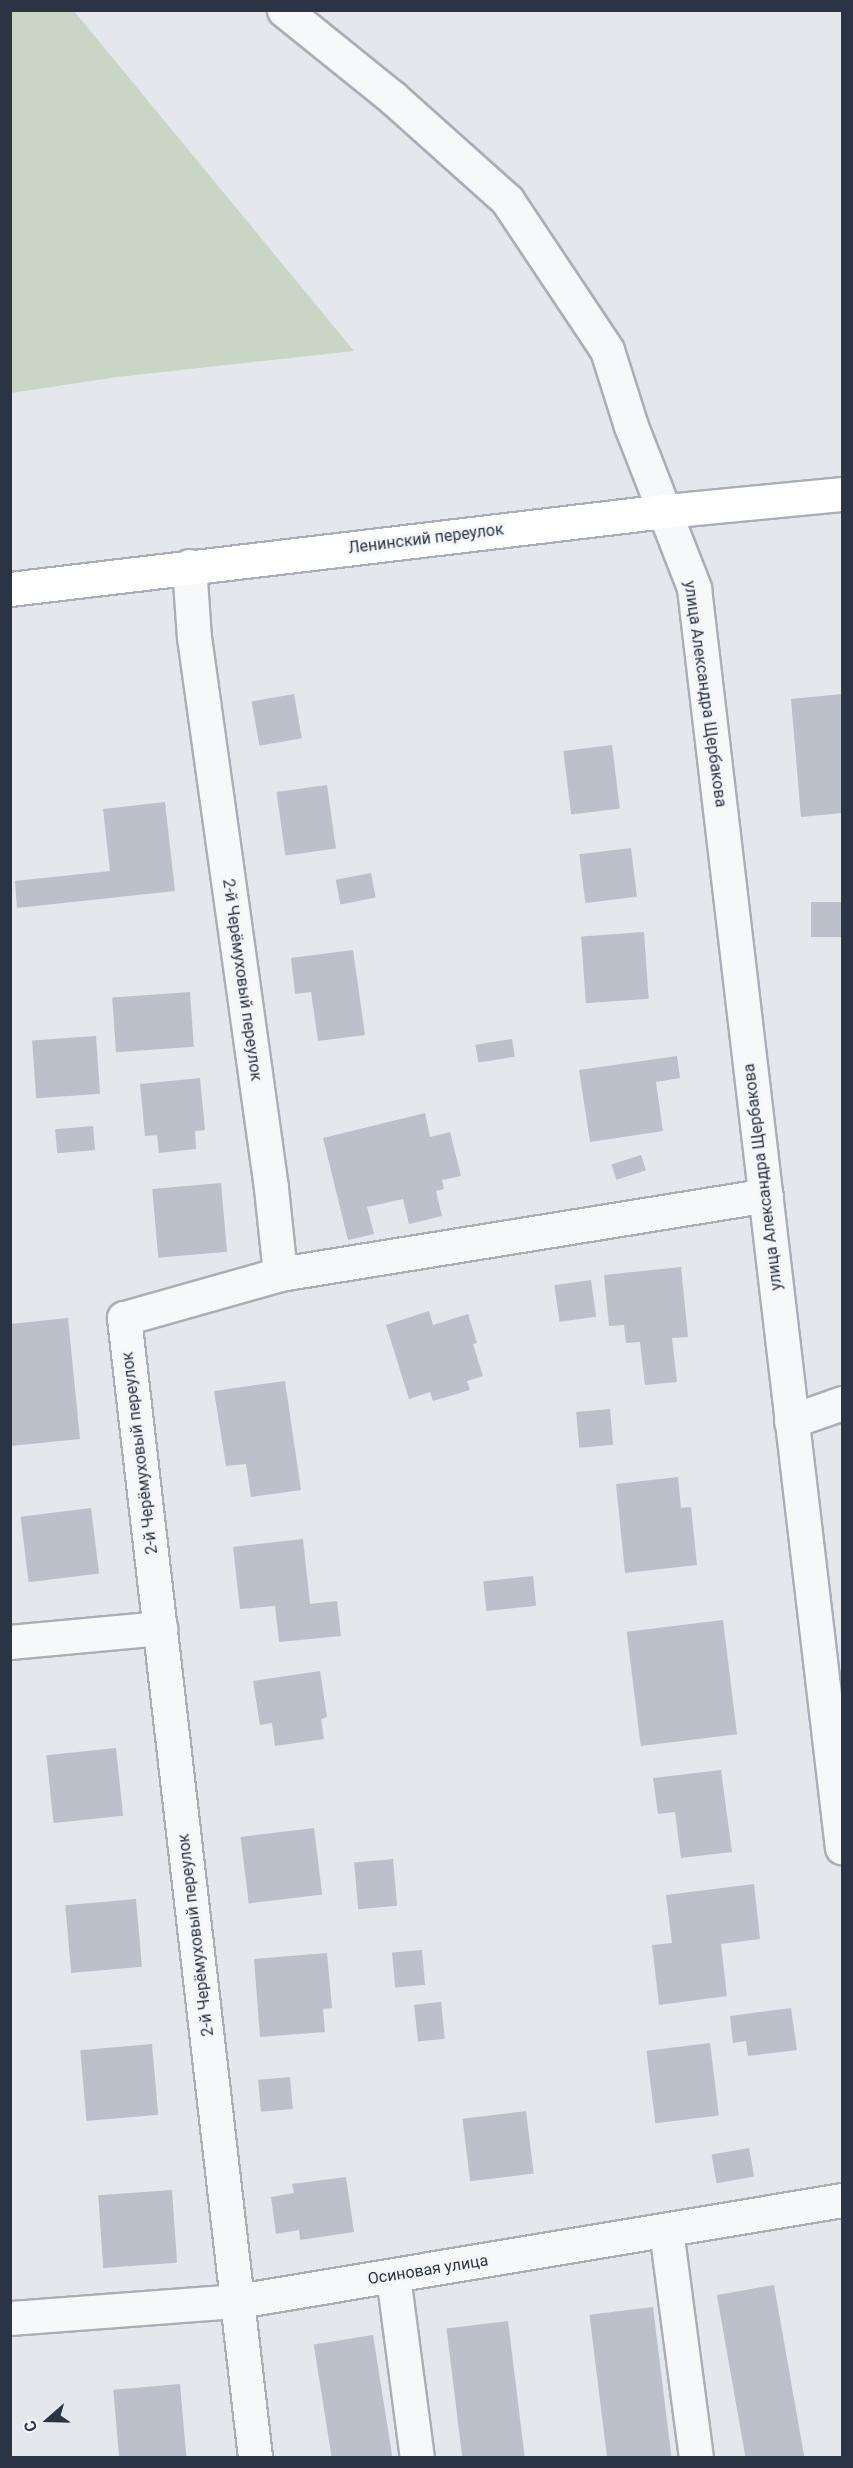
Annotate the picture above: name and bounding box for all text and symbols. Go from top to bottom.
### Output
street label: Ленинский переулок [347,520,505,558]
street label: улица Александра Щербакова [680,580,730,808]
street label: 2-й Черёмуховый переулок [218,878,266,1082]
street label: улица Александра Щербакова [740,1063,786,1291]
street label: 2-й Черёмуховый переулок [118,1351,162,1555]
street label: 2-й Черёмуховый переулок [174,1833,218,2037]
street label: Осиновая улица [367,2251,489,2289]
north arrow [18,2390,78,2450]
text: С [20,2418,41,2434]

